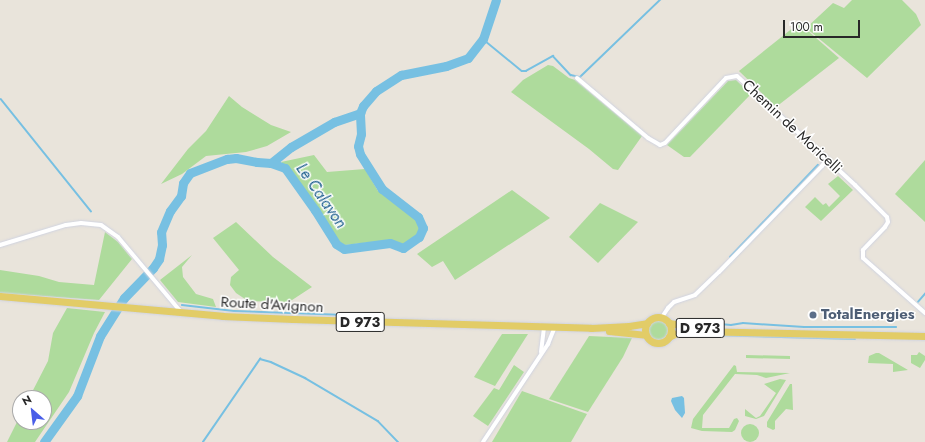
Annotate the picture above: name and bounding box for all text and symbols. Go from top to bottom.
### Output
scale bar [785,12,862,38]
text: 100 m [790,18,823,36]
street label: Chemin de Moricelli [738,76,846,178]
water label: Le Calavon [292,160,350,232]
street label: Route d'Avignon [220,293,324,317]
place label: TotalEnergies [821,306,915,324]
road number: D 973 [335,310,385,334]
marker: TotalEnergies [808,310,818,320]
road number: D 973 [675,316,725,340]
north arrow [12,390,52,430]
text: N [19,391,34,409]

